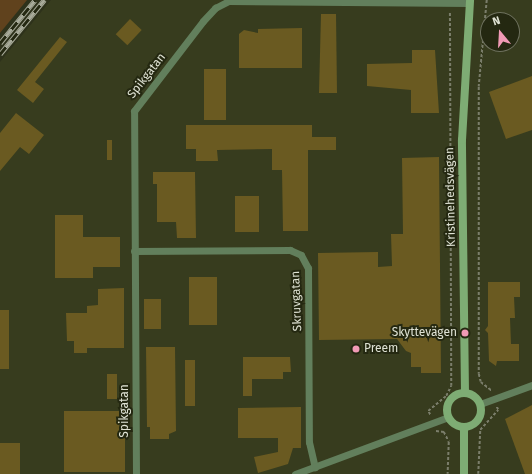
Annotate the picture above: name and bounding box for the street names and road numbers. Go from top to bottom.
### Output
street label: Spikgatan [125,51,169,101]
street label: Kristinehedsvägen [443,147,459,247]
street label: Skruvgatan [289,271,305,331]
street label: Spikgatan [118,384,132,438]

